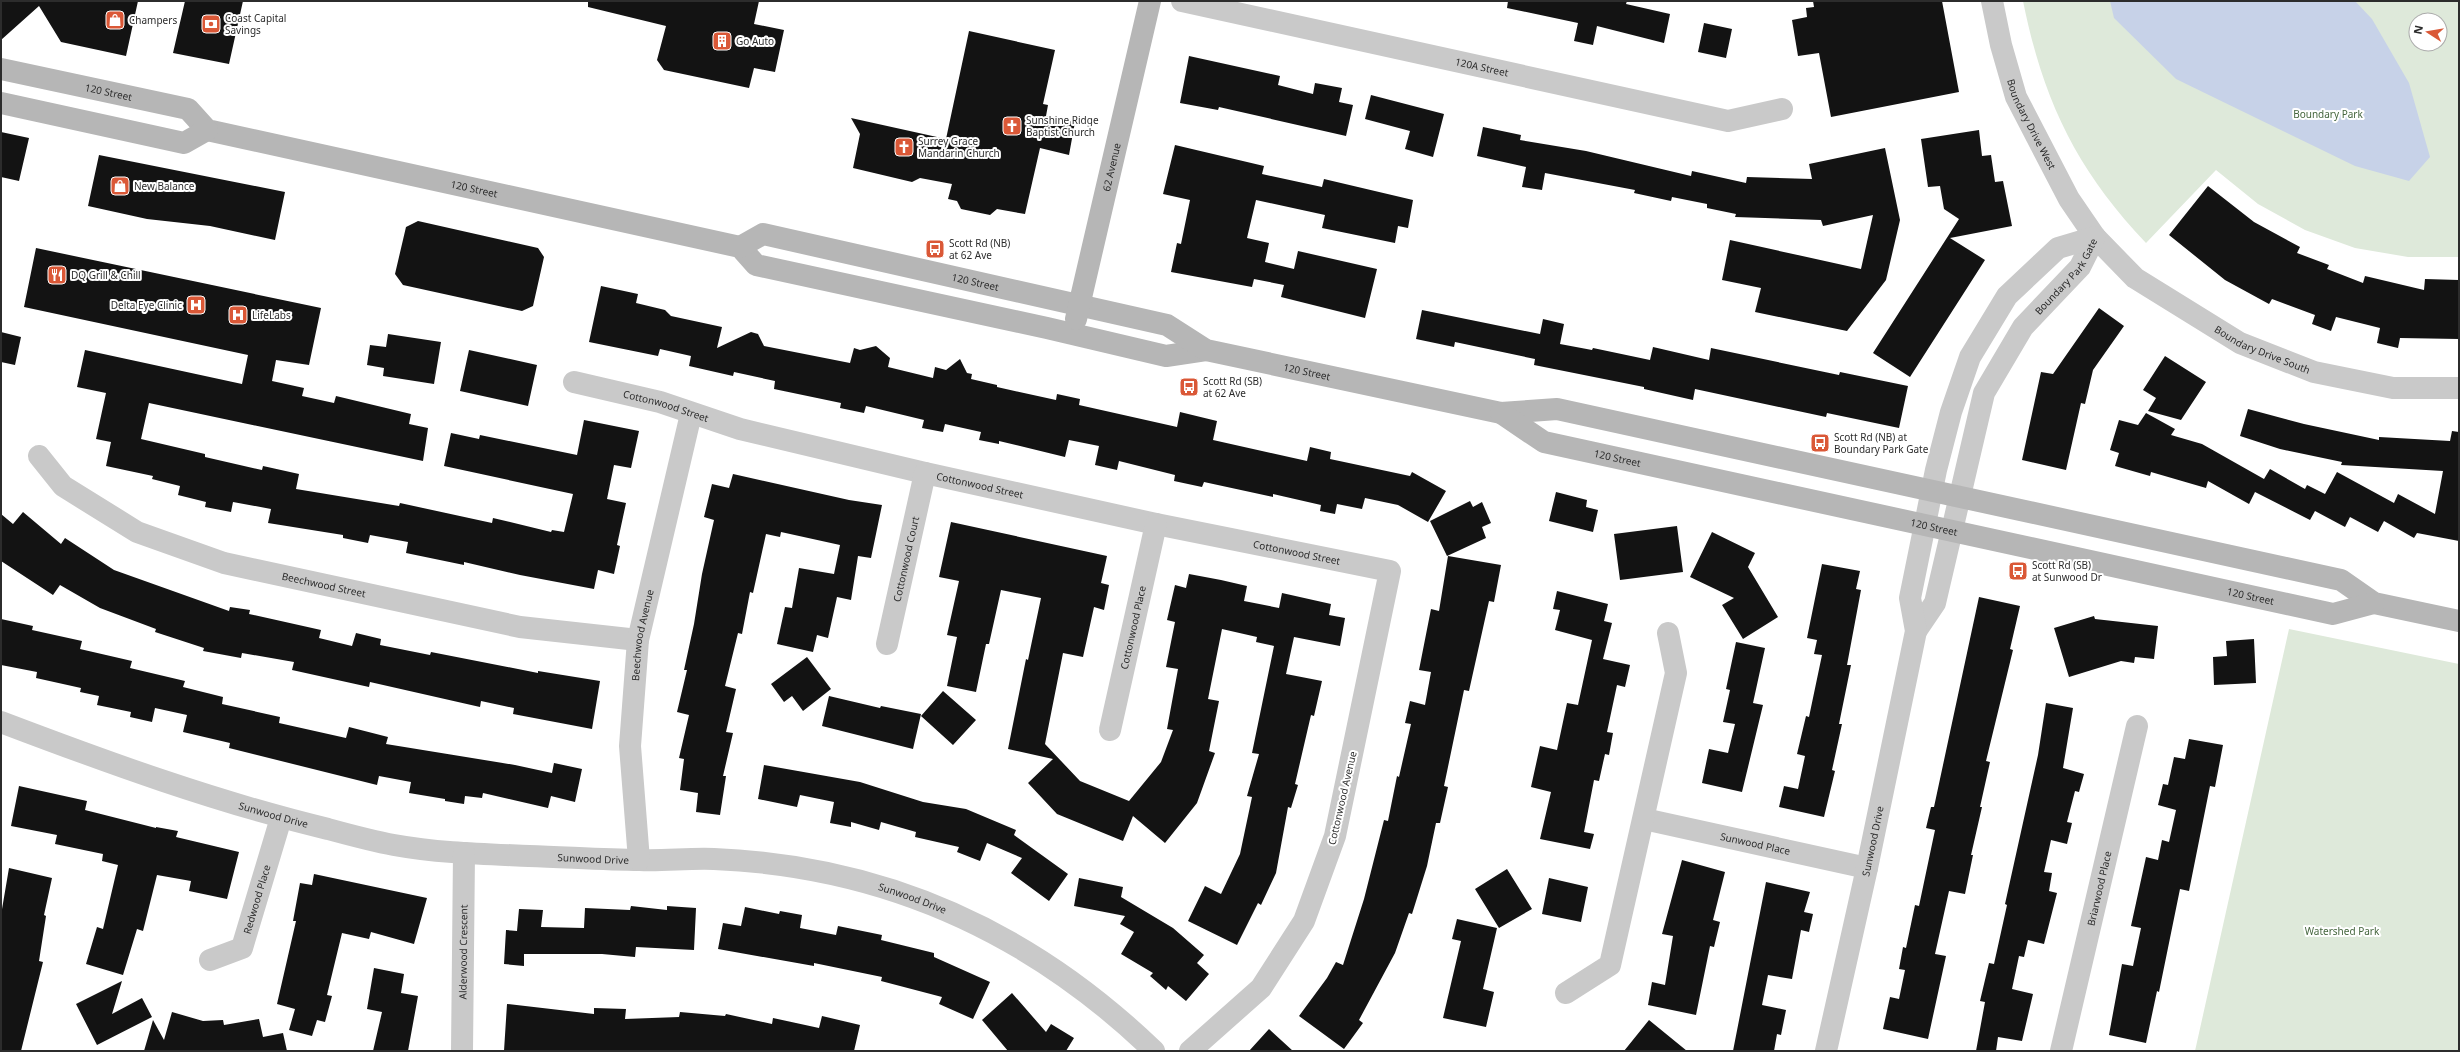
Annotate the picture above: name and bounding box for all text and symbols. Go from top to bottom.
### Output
shop icon: Champers [104,9,126,31]
place label: Coast Capital Savings [225,11,286,37]
north arrow [2408,12,2448,52]
place label: Champers [129,13,177,27]
bank icon: Coast Capital Savings [200,13,222,35]
text: N [2409,24,2426,36]
building icon: Go Auto [711,30,733,52]
place label: Go Auto [736,34,774,48]
street label: 120A Street [1454,54,1510,80]
street label: Boundary Drive West [2004,77,2060,172]
street label: 120 Street [84,80,134,104]
park label: Boundary Park [2293,107,2363,121]
place label: Sunshine Ridge Baptist Church [1026,113,1099,139]
church icon: Sunshine Ridge Baptist Church [1001,115,1023,137]
place label: Surrey Grace Mandarin Church [918,134,1000,160]
church icon: Surrey Grace Mandarin Church [893,136,915,158]
street label: 62 Avenue [1099,141,1124,193]
shop icon: New Balance [109,175,131,197]
street label: 120 Street [449,177,499,201]
place label: New Balance [134,179,195,193]
street label: Boundary Park Gate [2031,235,2100,318]
place label: Scott Rd (NB) at 62 Ave [949,236,1010,262]
bus stop icon: Scott Rd (NB) at 62 Ave [924,238,946,260]
restaurant icon: DQ Grill & Chill [46,264,68,286]
place label: DQ Grill & Chill [71,268,141,282]
street label: 120 Street [950,270,1000,294]
hospital icon: Delta Eye Clinic [185,294,207,316]
place label: Delta Eye Clinic [111,298,182,312]
hospital icon: LifeLabs [227,304,249,326]
place label: LifeLabs [252,308,291,322]
street label: Boundary Drive South [2212,322,2312,377]
street label: 120 Street [1282,360,1332,383]
place label: Scott Rd (SB) at 62 Ave [1203,374,1262,400]
bus stop icon: Scott Rd (SB) at 62 Ave [1178,376,1200,398]
street label: Cottonwood Street [622,387,711,425]
place label: Scott Rd (NB) at Boundary Park Gate [1834,430,1929,456]
bus stop icon: Scott Rd (NB) at Boundary Park Gate [1809,432,1831,454]
street label: 120 Street [1593,446,1643,470]
street label: Cottonwood Street [935,469,1025,502]
street label: Cottonwood Court [890,515,922,603]
street label: 120 Street [1909,515,1959,539]
street label: Cottonwood Street [1252,537,1342,568]
place label: Scott Rd (SB) at Sunwood Dr [2032,558,2102,584]
bus stop icon: Scott Rd (SB) at Sunwood Dr [2007,560,2029,582]
street label: Beechwood Street [281,569,367,601]
street label: Cottonwood Place [1117,584,1149,671]
street label: 120 Street [2226,584,2276,608]
street label: Beechwood Avenue [628,588,657,681]
street label: Cottonwood Avenue [1324,749,1360,846]
street label: Sunwood Drive [237,798,310,831]
street label: Sunwood Drive [1858,804,1887,878]
street label: Sunwood Place [1719,829,1792,858]
street label: Briarwood Place [2084,849,2115,927]
street label: Sunwood Drive [557,850,629,867]
street label: Redwood Place [240,863,274,936]
street label: Sunwood Drive [877,879,949,917]
street label: Alderwood Crescent [456,904,470,999]
park label: Watershed Park [2305,924,2380,938]

